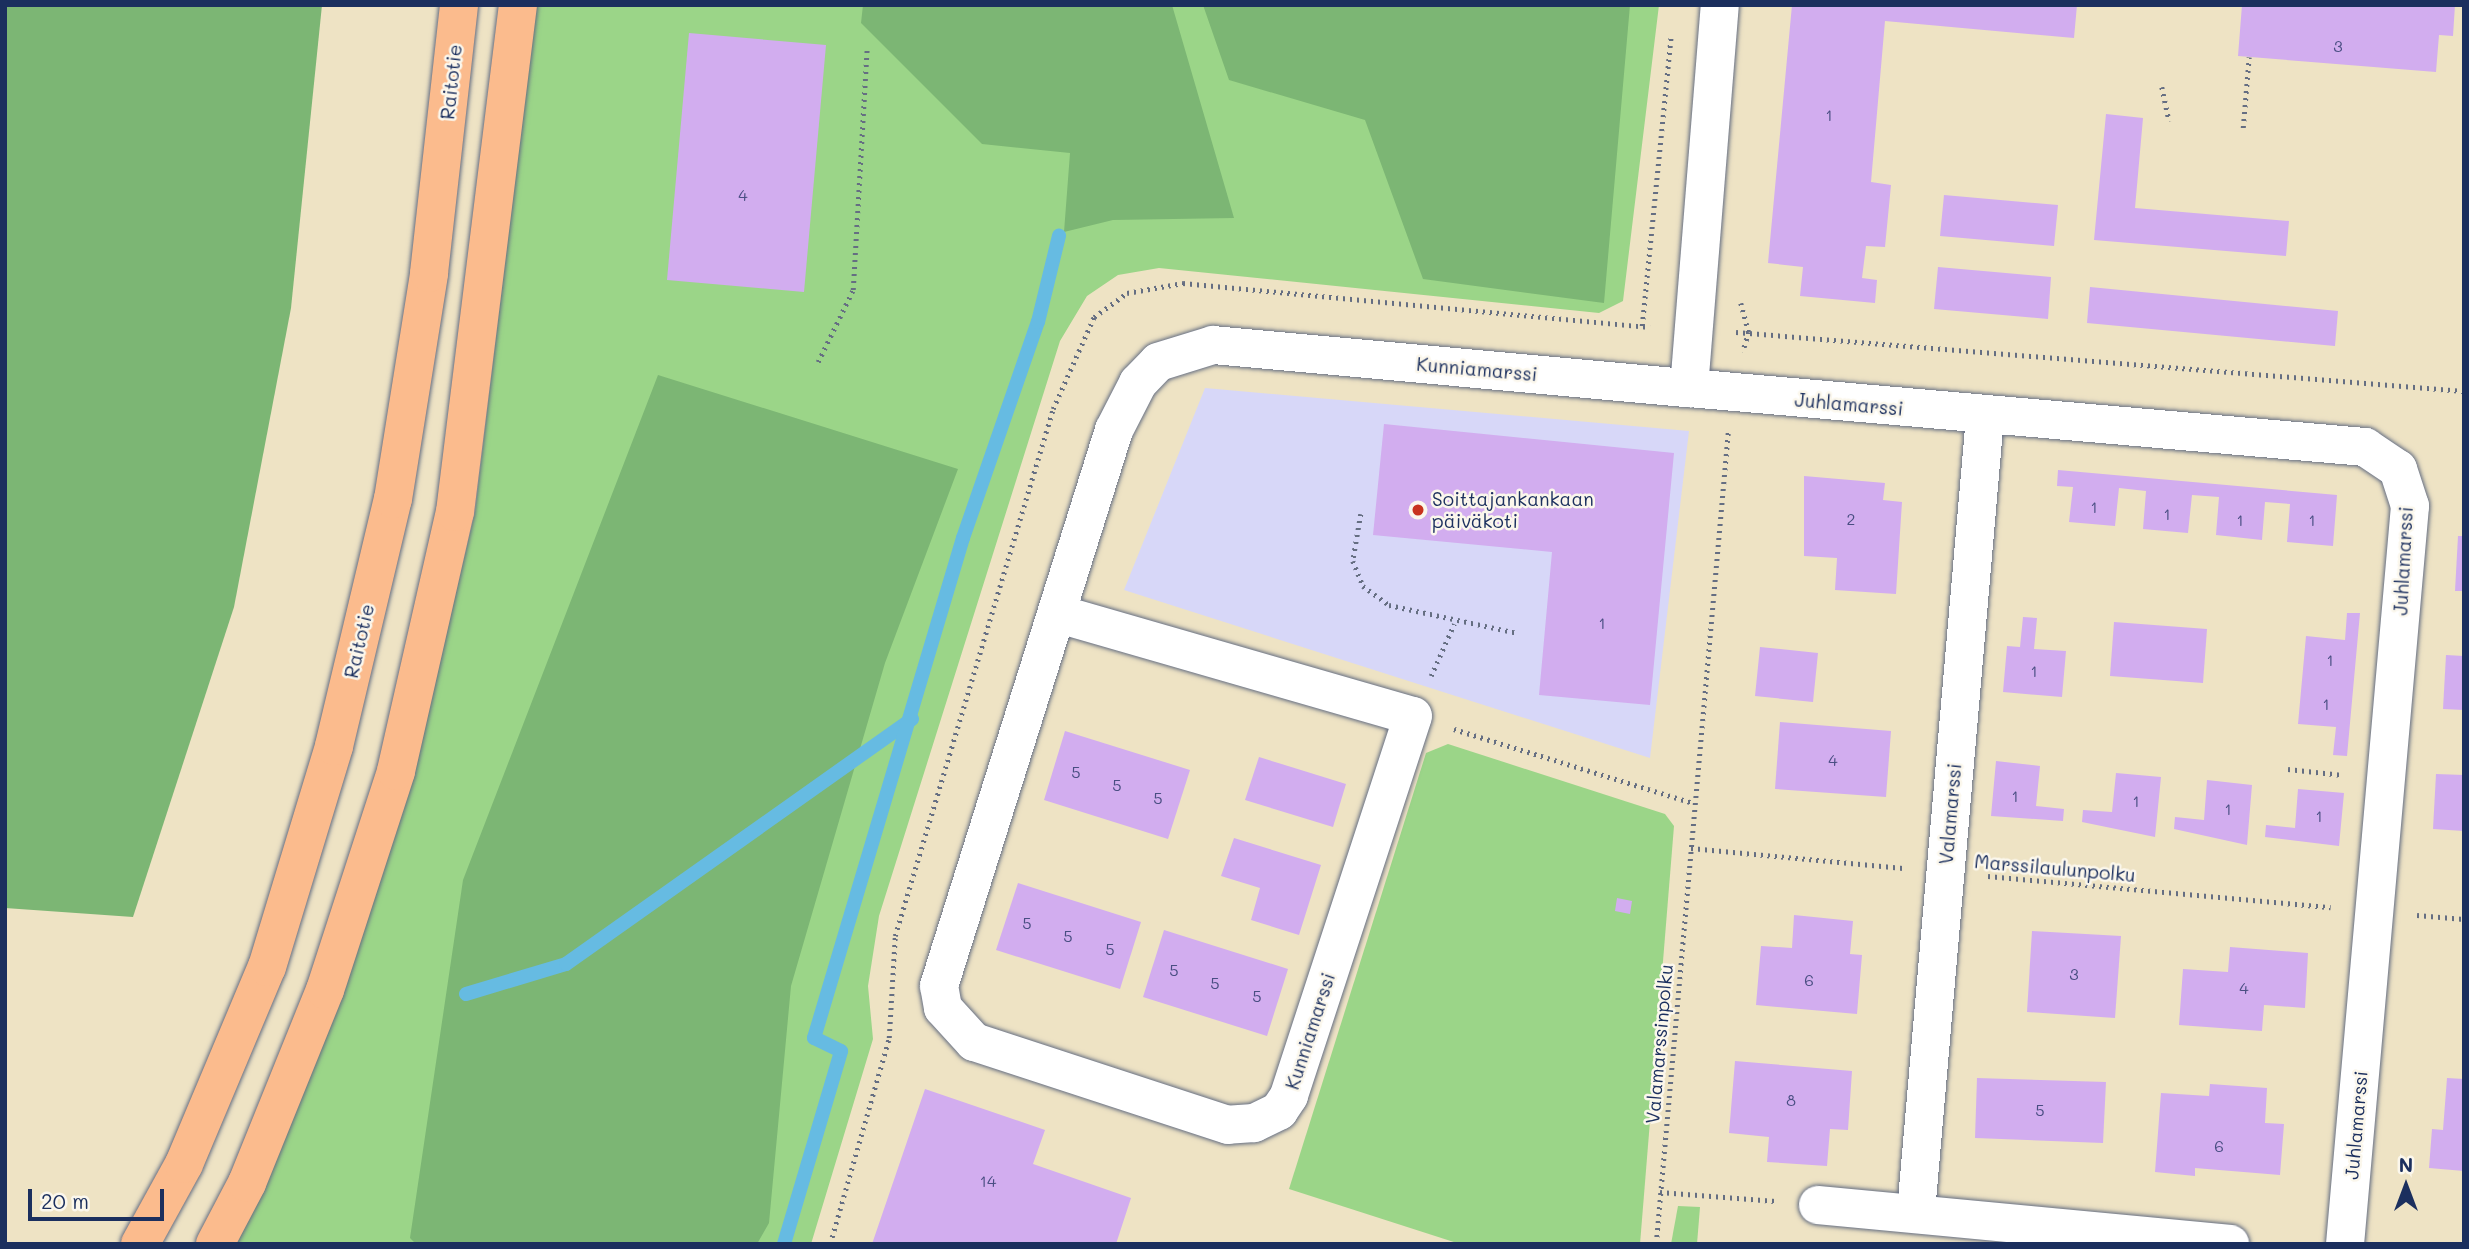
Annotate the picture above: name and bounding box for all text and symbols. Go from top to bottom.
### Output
house number: 3 [2333,36,2343,56]
street label: Raitotie [436,43,466,121]
house number: 1 [1825,105,1833,125]
house number: 4 [738,185,748,205]
street label: Kunniamarssi [1416,352,1538,386]
street label: Juhlamarssi [1794,388,1904,420]
place label: Soittajankankaan päiväkoti [1432,488,1594,532]
house number: 1 [2090,497,2098,517]
marker: Soittajankankaan päiväkoti [1410,502,1426,518]
house number: 1 [2163,504,2171,524]
street label: Juhlamarssi [2389,506,2417,616]
house number: 2 [1847,509,1855,529]
house number: 1 [2236,510,2244,530]
house number: 1 [2308,510,2316,530]
street label: Raitotie [339,602,379,680]
house number: 1 [1598,613,1606,633]
house number: 1 [2326,650,2334,670]
house number: 1 [2030,661,2038,681]
house number: 1 [2322,694,2330,714]
house number: 4 [1828,750,1838,770]
house number: 5 [1071,762,1081,782]
street label: Valamarssi [1934,762,1966,866]
house number: 5 [1112,775,1122,795]
house number: 1 [2011,786,2019,806]
house number: 5 [1153,788,1163,808]
house number: 1 [2132,791,2140,811]
house number: 1 [2224,799,2232,819]
house number: 1 [2315,806,2323,826]
street label: Marssilaulunpolku [1973,850,2137,886]
house number: 5 [1022,913,1032,933]
house number: 5 [1063,926,1073,946]
house number: 5 [1105,939,1115,959]
house number: 5 [1169,960,1179,980]
street label: Valamarssinpolku [1641,963,1677,1125]
house number: 3 [2069,964,2079,984]
street label: Kunniamarssi [1280,970,1340,1092]
house number: 6 [1804,970,1814,990]
house number: 5 [1210,973,1220,993]
house number: 4 [2239,978,2249,998]
house number: 5 [1252,986,1262,1006]
street label: Juhlamarssi [2340,1070,2372,1180]
house number: 8 [1786,1090,1796,1110]
house number: 5 [2035,1100,2045,1120]
house number: 6 [2214,1136,2224,1156]
north arrow [2371,1151,2441,1221]
text: N [2399,1152,2413,1177]
house number: 14 [980,1171,996,1191]
scale bar [32,1176,168,1220]
text: 20 m [41,1187,89,1214]

